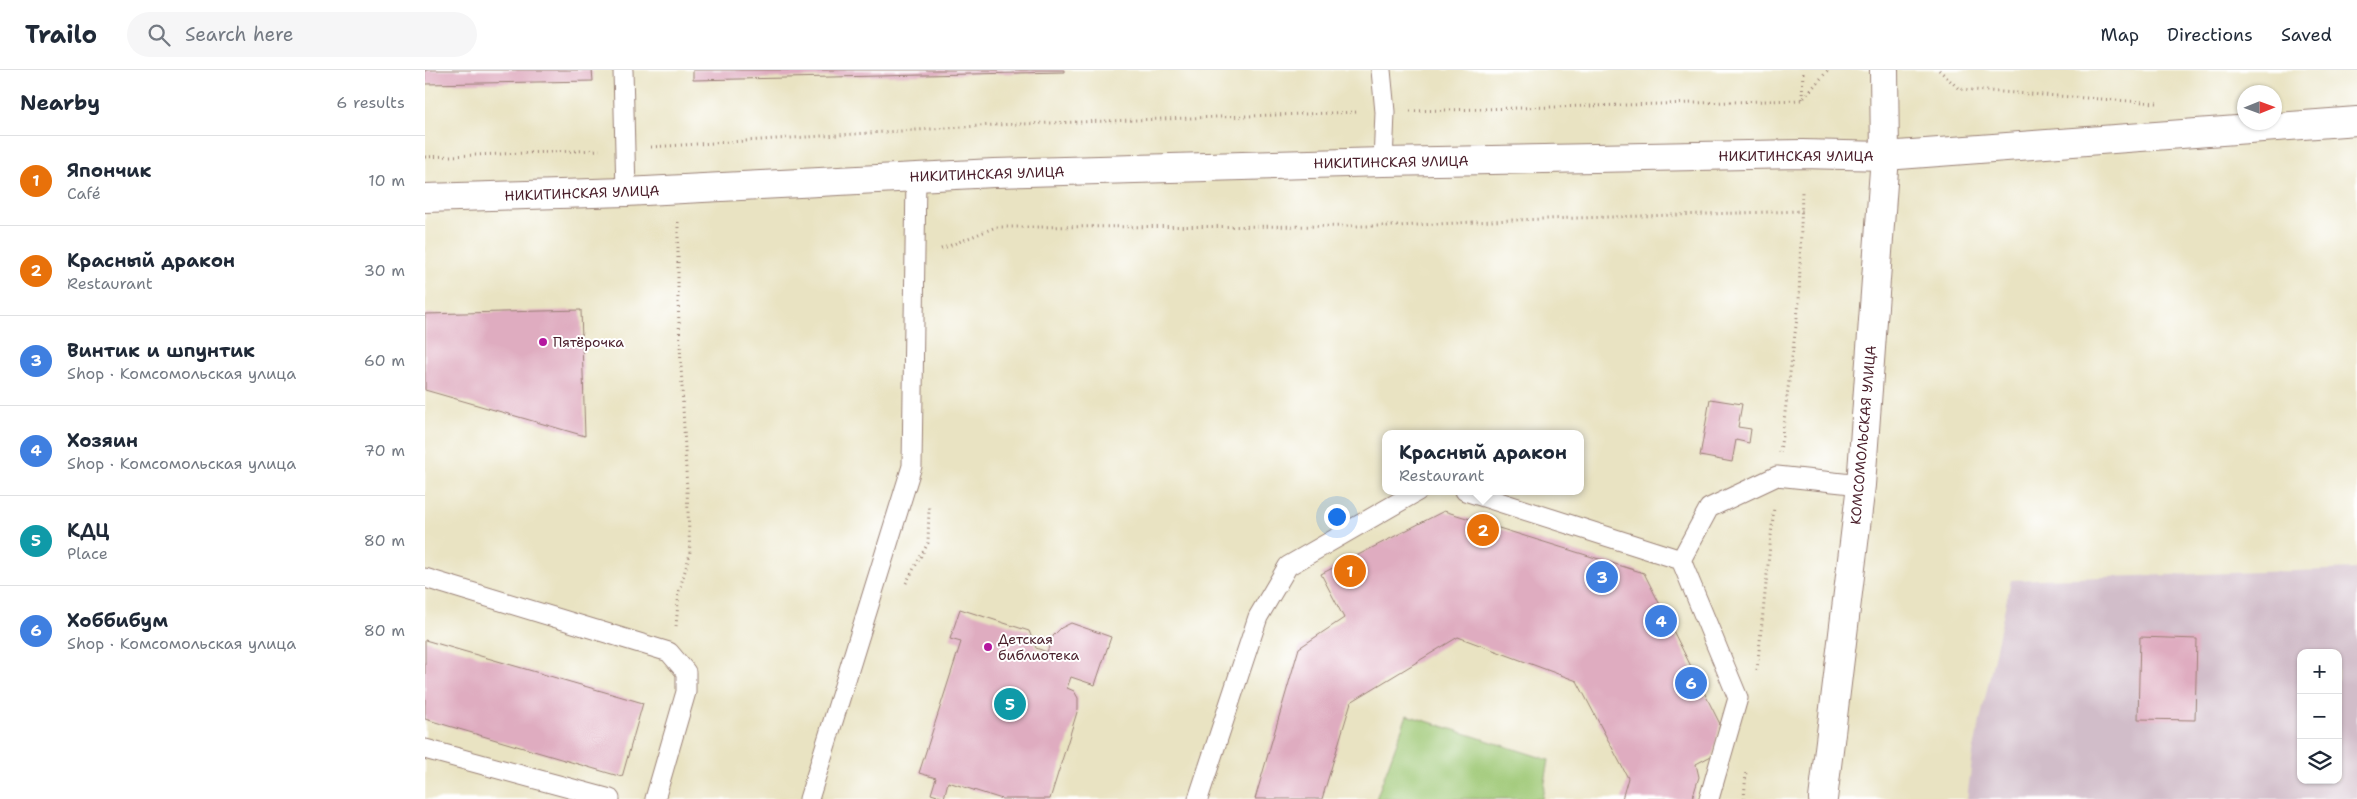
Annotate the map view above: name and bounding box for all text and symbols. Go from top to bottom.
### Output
search box [127,12,477,57]
text: Trailo [25,19,97,51]
icon: search [145,21,173,49]
text: Search here [185,22,294,47]
text: Map [2101,23,2139,47]
text: Directions [2167,23,2253,47]
text: Saved [2281,23,2332,47]
north arrow [2237,85,2282,130]
text: Nearby [20,89,100,117]
text: 6 results [336,92,405,113]
street label: НИКИТИНСКАЯ УЛИЦА [1718,147,1874,165]
street label: НИКИТИНСКАЯ УЛИЦА [1313,152,1469,172]
text: Япончик [67,158,151,183]
street label: НИКИТИНСКАЯ УЛИЦА [909,162,1065,186]
text: 1 [32,170,40,191]
text: 10 m [368,170,405,191]
street label: НИКИТИНСКАЯ УЛИЦА [504,181,660,205]
text: Café [67,183,101,204]
text: Красный дракон [67,248,235,273]
text: 2 [30,260,42,281]
text: 30 m [364,260,405,281]
text: Restaurant [67,273,153,294]
place label: Пятёрочка [553,333,624,351]
marker: Пятёрочка [537,336,549,348]
text: Винтик и шпунтик [67,338,255,363]
street label: КОМСОМОЛЬСКАЯ УЛИЦА [1846,345,1880,525]
text: 3 [30,350,42,371]
text: 60 m [364,350,405,371]
text: Shop · Комсомольская улица [67,363,296,384]
text: Хозяин [67,428,138,453]
popup [1382,430,1584,495]
text: 4 [30,440,42,461]
text: 70 m [364,440,405,461]
text: Красный дракон [1399,440,1567,465]
text: Shop · Комсомольская улица [67,453,296,474]
text: Restaurant [1399,465,1485,486]
your location [1324,504,1350,530]
pin: 2 [1467,511,1499,549]
text: КДЦ [67,518,109,543]
text: 5 [31,530,41,551]
text: 80 m [364,530,405,551]
text: Place [67,543,108,564]
pin: 1 [1334,552,1366,590]
pin: 3 [1586,558,1618,596]
pin: 4 [1645,602,1677,640]
text: Хоббибум [67,608,168,633]
text: 6 [30,620,42,641]
text: 80 m [364,620,405,641]
place label: Детская библиотека [998,630,1079,664]
text: Shop · Комсомольская улица [67,633,296,654]
marker: Детская библиотека [982,641,994,653]
map controls [2297,649,2342,784]
button: + [2297,649,2342,694]
pin: 6 [1675,664,1707,702]
pin: 5 [994,685,1026,723]
button: − [2297,694,2342,739]
button: layers [2297,739,2342,784]

